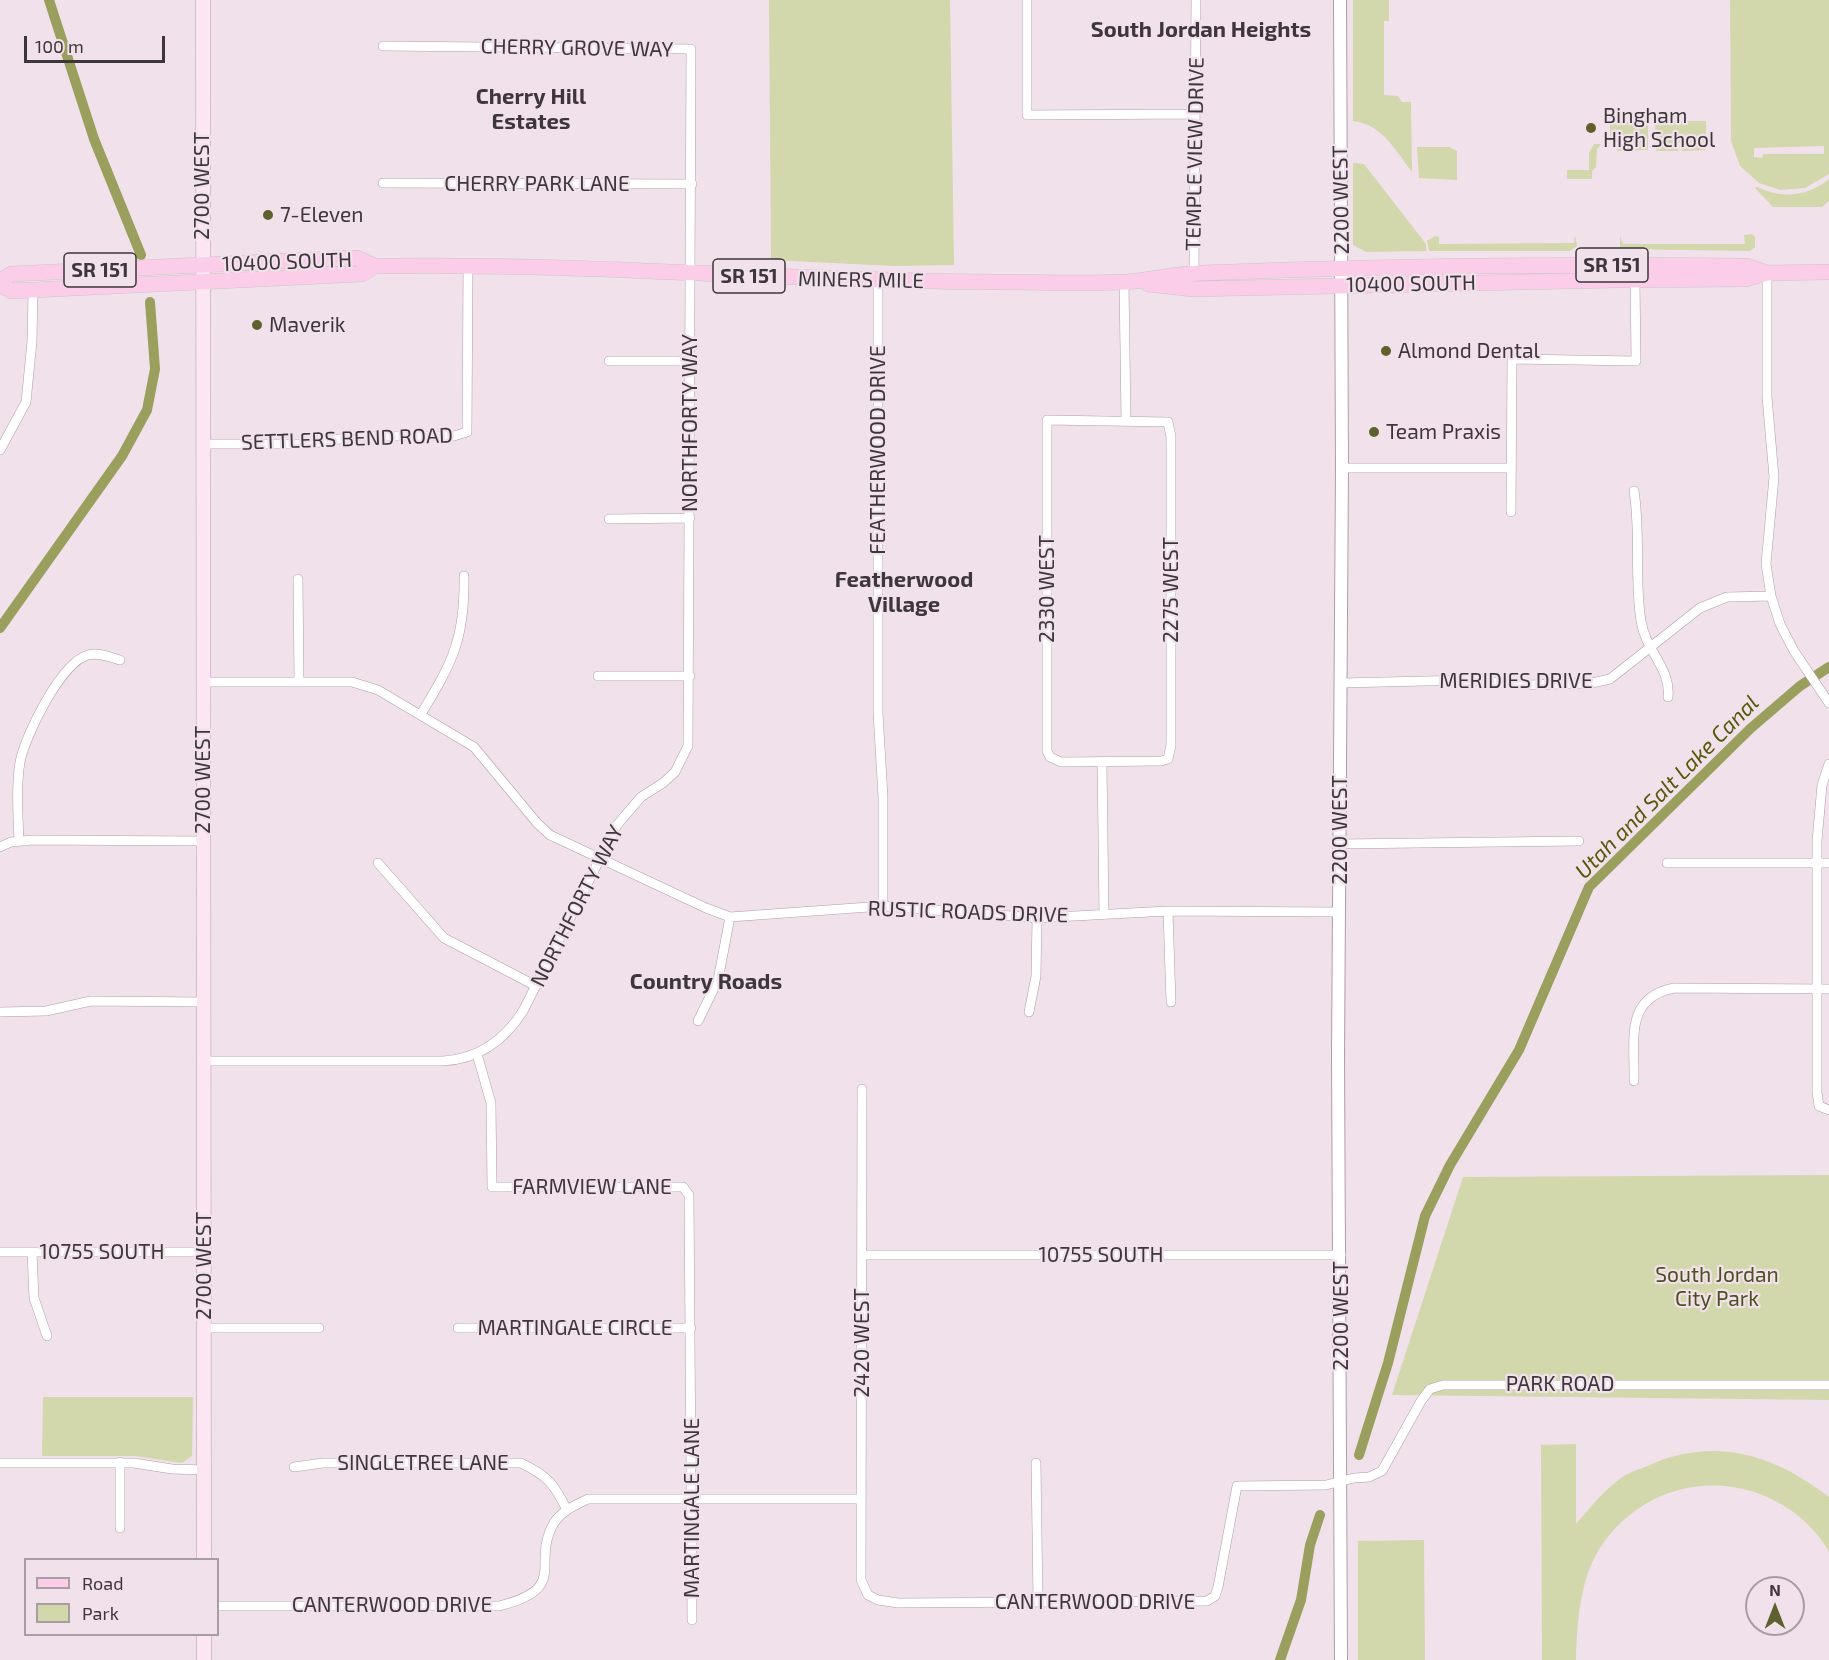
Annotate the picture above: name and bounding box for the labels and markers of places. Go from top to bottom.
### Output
place label: Bingham High School [1603,103,1715,153]
marker: Bingham High School [1584,121,1598,135]
place label: 7-Eleven [280,202,363,228]
marker: 7-Eleven [261,208,275,222]
place label: Maverik [269,312,346,338]
marker: Maverik [250,318,264,332]
place label: Almond Dental [1398,338,1540,364]
marker: Almond Dental [1379,344,1393,358]
place label: Team Praxis [1386,419,1501,445]
marker: Team Praxis [1367,425,1381,439]

